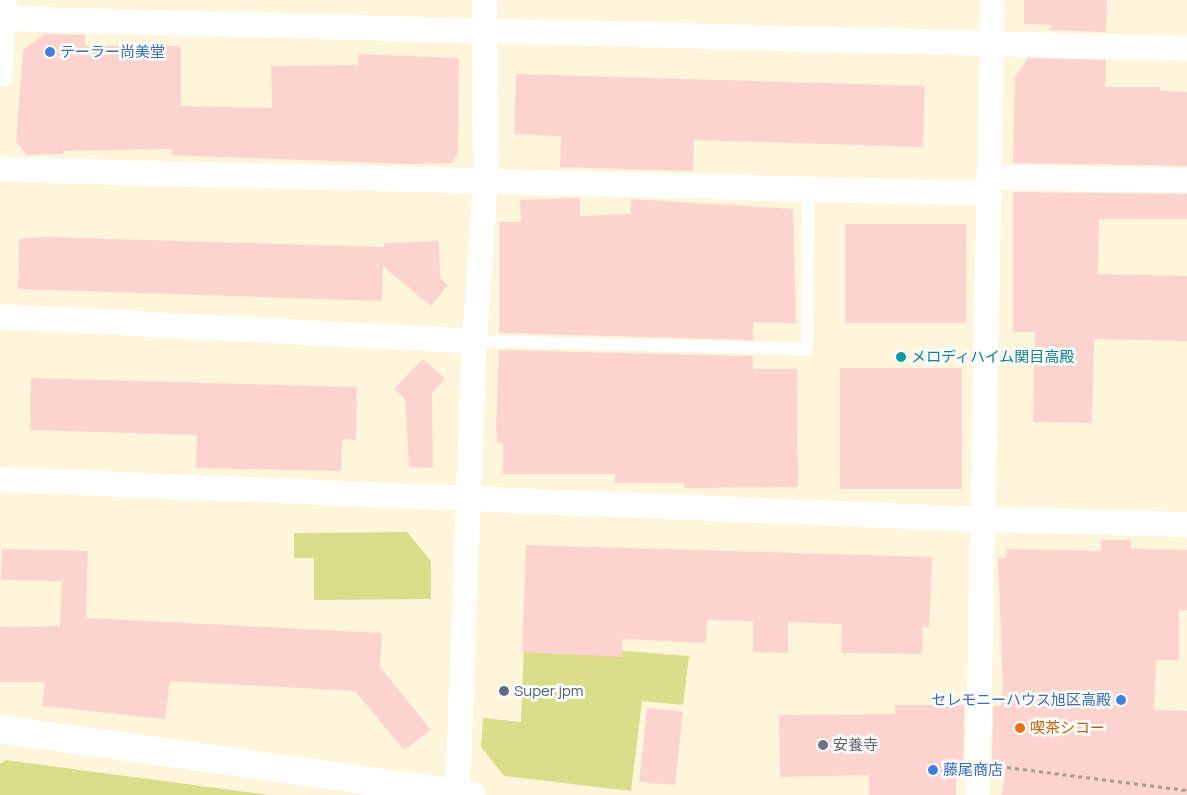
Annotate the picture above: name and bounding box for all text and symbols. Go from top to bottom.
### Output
place label: テーラー尚美堂 [60,43,165,61]
marker: テーラー尚美堂 [44,46,56,58]
place label: メロディハイム関目高殿 [911,348,1076,366]
marker: メロディハイム関目高殿 [895,351,907,363]
place label: Super jpm [514,682,584,700]
marker: Super jpm [498,685,510,697]
place label: セレモニーハウス旭区高殿 [931,691,1111,709]
marker: セレモニーハウス旭区高殿 [1115,694,1127,706]
place label: 喫茶シコー [1030,719,1105,737]
marker: 喫茶シコー [1014,722,1026,734]
place label: 安養寺 [833,736,878,754]
marker: 安養寺 [817,739,829,751]
place label: 藤尾商店 [943,761,1003,779]
marker: 藤尾商店 [927,764,939,776]

